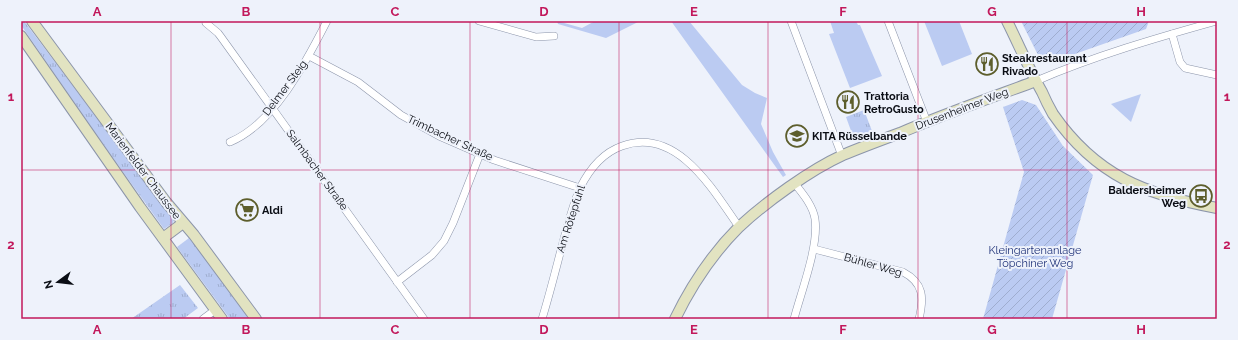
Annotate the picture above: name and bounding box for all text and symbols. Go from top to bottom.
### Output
text: A [93,4,102,19]
text: B [242,4,251,19]
text: C [391,4,400,19]
text: D [539,4,549,19]
text: E [690,4,698,19]
text: F [839,4,847,19]
text: G [987,4,997,19]
text: H [1136,4,1146,19]
restaurant icon: Steakrestaurant Rivado [974,51,1000,77]
place label: Steakrestaurant Rivado [1002,52,1087,78]
street label: Delmer Steig [260,58,310,118]
street label: Drusenheimer Weg [914,85,1010,133]
text: 1 [8,89,15,104]
restaurant icon: Trattoria RetroGusto [835,89,861,115]
text: 1 [1224,89,1231,104]
place label: Trattoria RetroGusto [864,90,924,116]
street label: Trimbacher Straße [405,112,495,164]
street label: Marienfelder Chaussee [103,120,184,222]
school or university icon: KITA Rüsselbande [784,123,810,149]
street label: Salmbacher Straße [283,127,351,213]
place label: KITA Rüsselbande [812,130,907,143]
bus stop icon: Baldersheimer Weg [1188,183,1214,209]
street label: Am Rötepfuhl [554,184,588,254]
place label: Baldersheimer Weg [1108,184,1187,210]
supermarket icon: Aldi [234,197,260,223]
place label: Aldi [262,204,283,217]
text: 2 [7,237,15,252]
text: 2 [1223,237,1231,252]
park label: Kleingartenanlage Töpchiner Weg [988,244,1082,270]
street label: Bühler Weg [842,251,904,279]
north arrow [38,262,78,302]
text: N [41,279,56,290]
text: A [93,322,102,337]
text: B [242,322,251,337]
text: C [391,322,400,337]
text: D [539,322,549,337]
text: E [690,322,698,337]
text: F [839,322,847,337]
text: G [987,322,997,337]
text: H [1136,322,1146,337]

